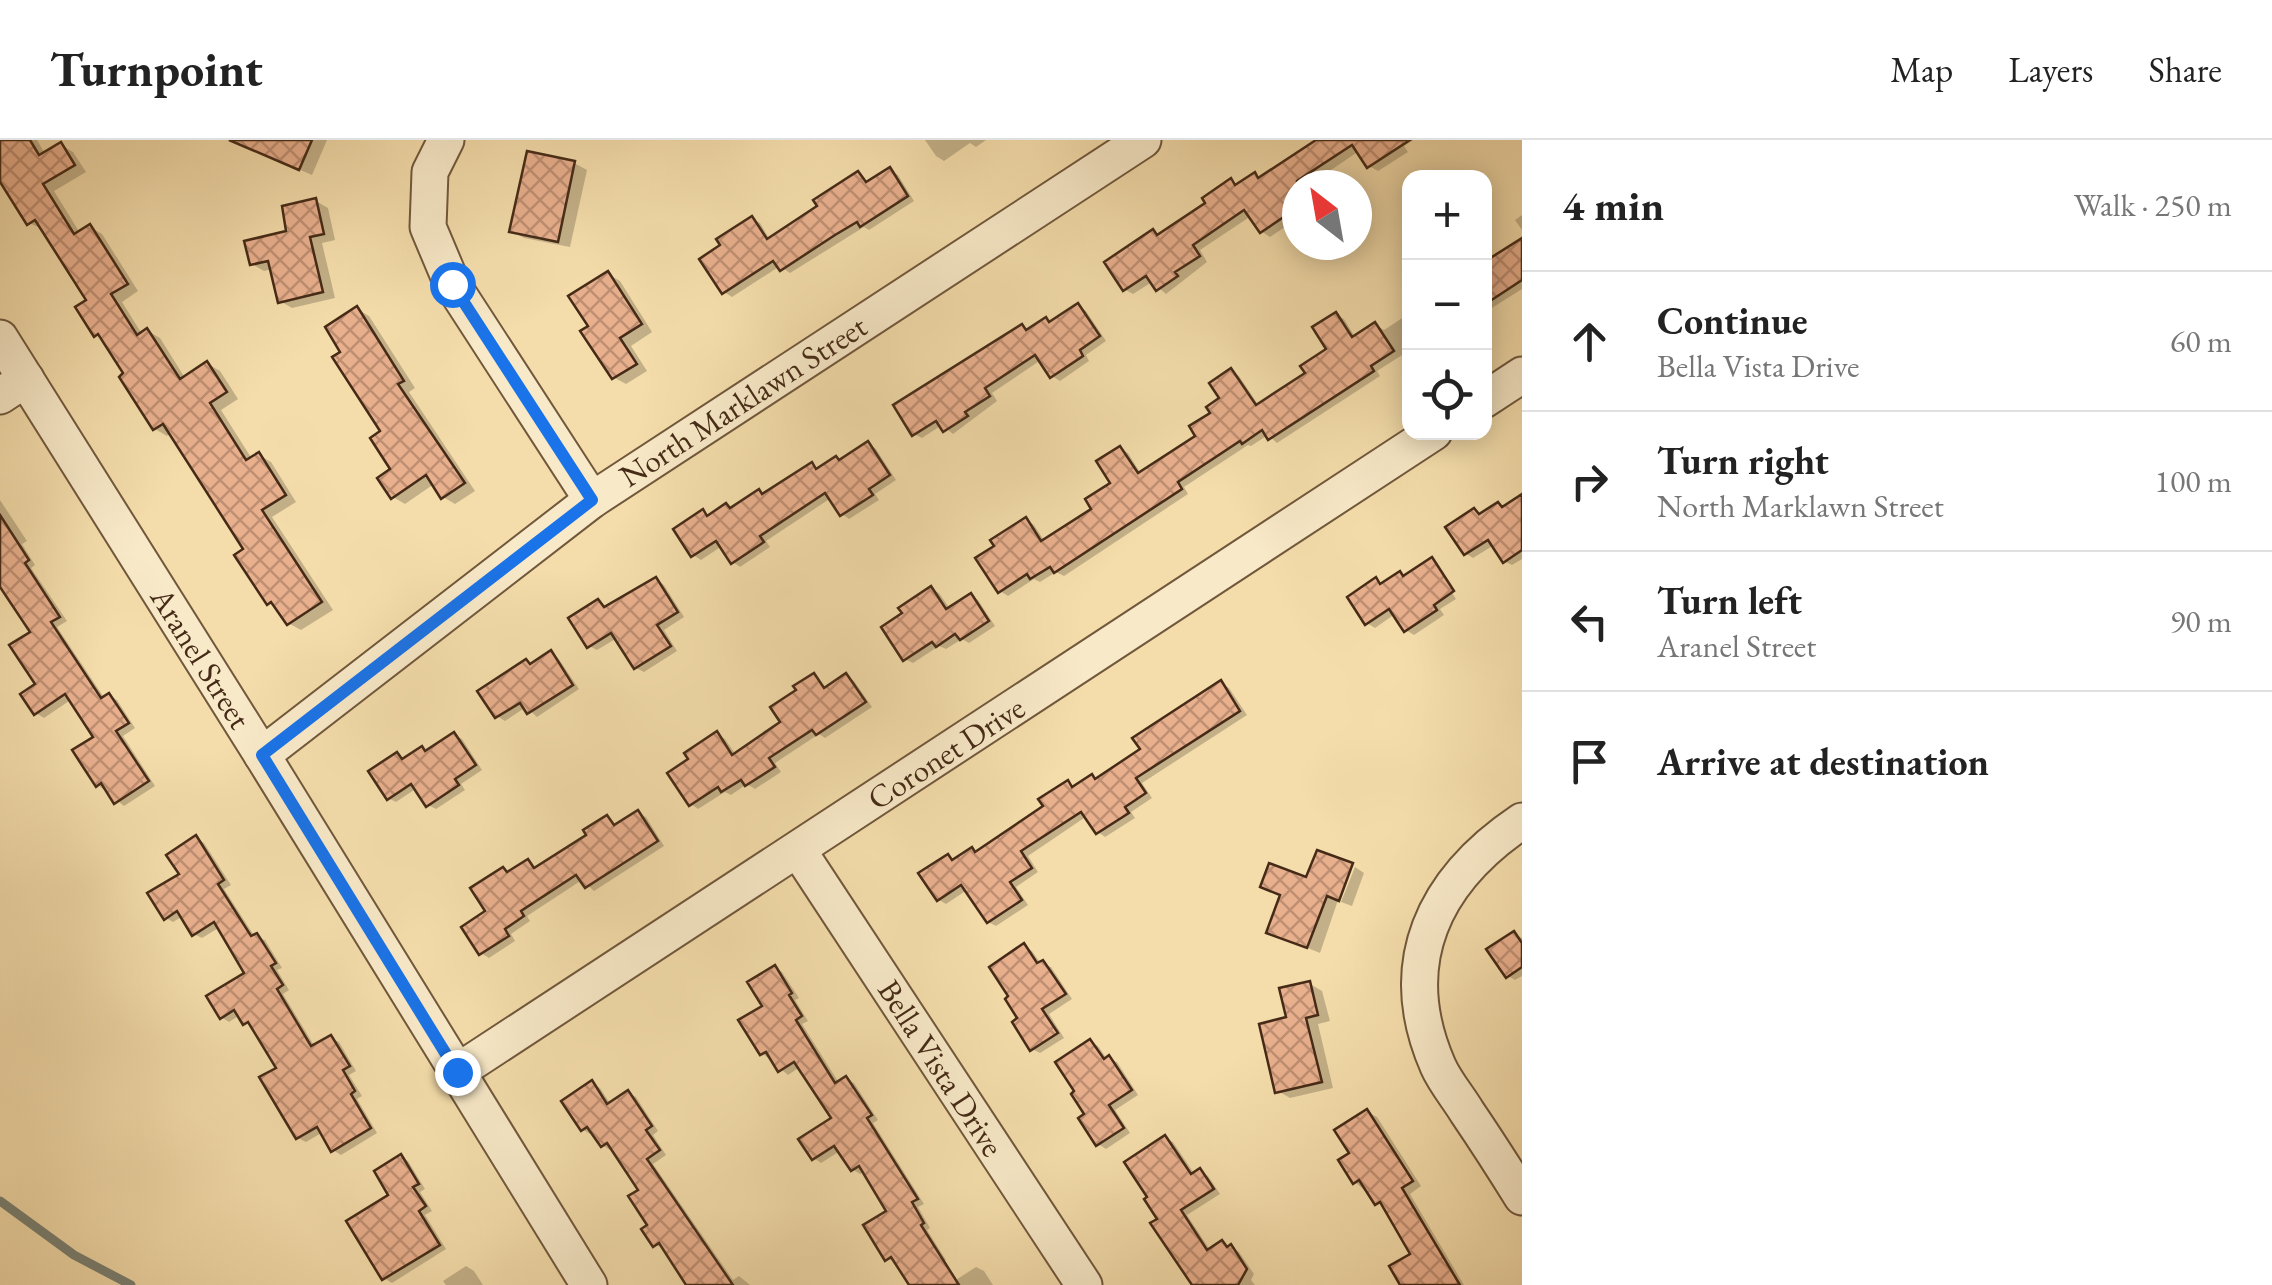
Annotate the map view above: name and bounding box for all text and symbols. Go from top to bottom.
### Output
text: Turnpoint [50,38,263,100]
text: Map [1890,47,1953,92]
text: Layers [2008,47,2093,92]
text: Share [2148,47,2222,92]
north arrow [1282,170,1372,260]
map controls [1402,170,1492,440]
button: + [1402,170,1492,260]
text: 4 min [1562,178,1664,233]
text: Walk · 250 m [2074,184,2232,226]
button: − [1402,260,1492,350]
route start [430,262,476,308]
text: Continue [1657,296,1808,345]
street label: North Marklawn Street [611,305,875,497]
icon: ahead [1562,314,1617,369]
text: 60 m [2170,320,2232,362]
text: Bella Vista Drive [1657,345,1859,387]
button: locate [1402,350,1492,440]
text: Turn right [1657,436,1829,485]
icon: right [1562,454,1617,509]
text: 100 m [2155,460,2232,502]
text: North Marklawn Street [1657,485,1944,527]
text: Turn left [1657,576,1802,625]
street label: Aranel Street [140,578,261,737]
icon: left [1562,594,1617,649]
text: 90 m [2170,600,2232,642]
text: Aranel Street [1657,625,1816,667]
street label: Coronet Drive [859,687,1033,819]
icon: arrive [1562,734,1617,789]
text: Arrive at destination [1657,737,1989,786]
street label: Bella Vista Drive [868,972,1014,1164]
route end [435,1050,481,1096]

